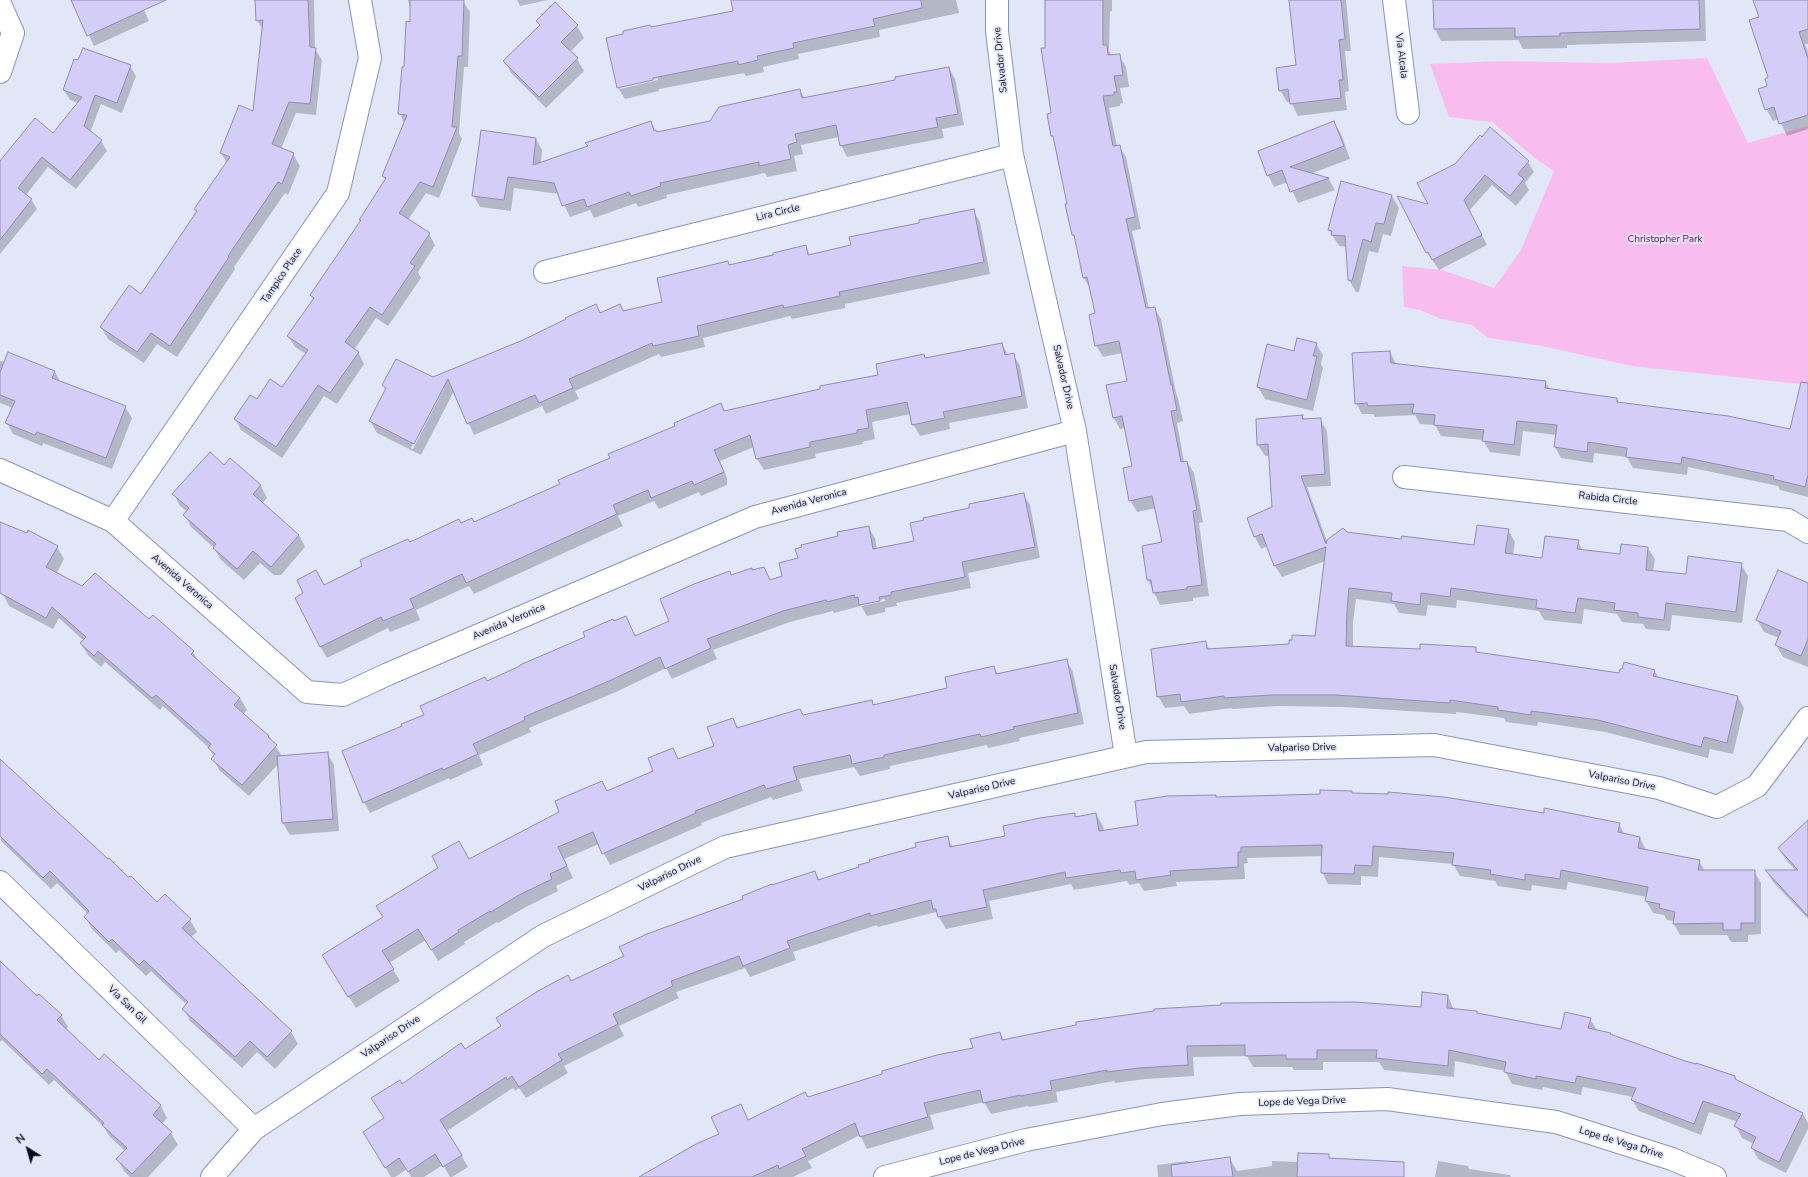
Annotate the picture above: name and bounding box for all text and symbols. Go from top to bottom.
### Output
street label: Salvador Drive [992,27,1010,93]
street label: Via Alcala [1392,33,1410,79]
street label: Lira Circle [755,202,801,224]
park label: Christopher Park [1627,234,1703,246]
street label: Tampico Place [259,246,305,306]
street label: Salvador Drive [1050,344,1076,410]
street label: Avenida Veronica [770,486,848,518]
street label: Rabida Circle [1578,490,1638,508]
street label: Avenida Veronica [149,552,215,612]
street label: Avenida Veronica [471,601,547,643]
street label: Salvador Drive [1106,664,1128,730]
street label: Valpariso Drive [1268,741,1336,755]
street label: Valpariso Drive [1587,769,1657,793]
street label: Valpariso Drive [947,775,1017,803]
street label: Valpariso Drive [637,854,703,894]
street label: Via San Gil [105,984,149,1026]
street label: Valpariso Drive [359,1013,423,1061]
street label: Lope de Vega Drive [1258,1094,1346,1110]
street label: Lope de Vega Drive [1577,1124,1665,1162]
north arrow [8,1129,48,1169]
text: N [13,1131,28,1147]
street label: Lope de Vega Drive [938,1136,1026,1168]

